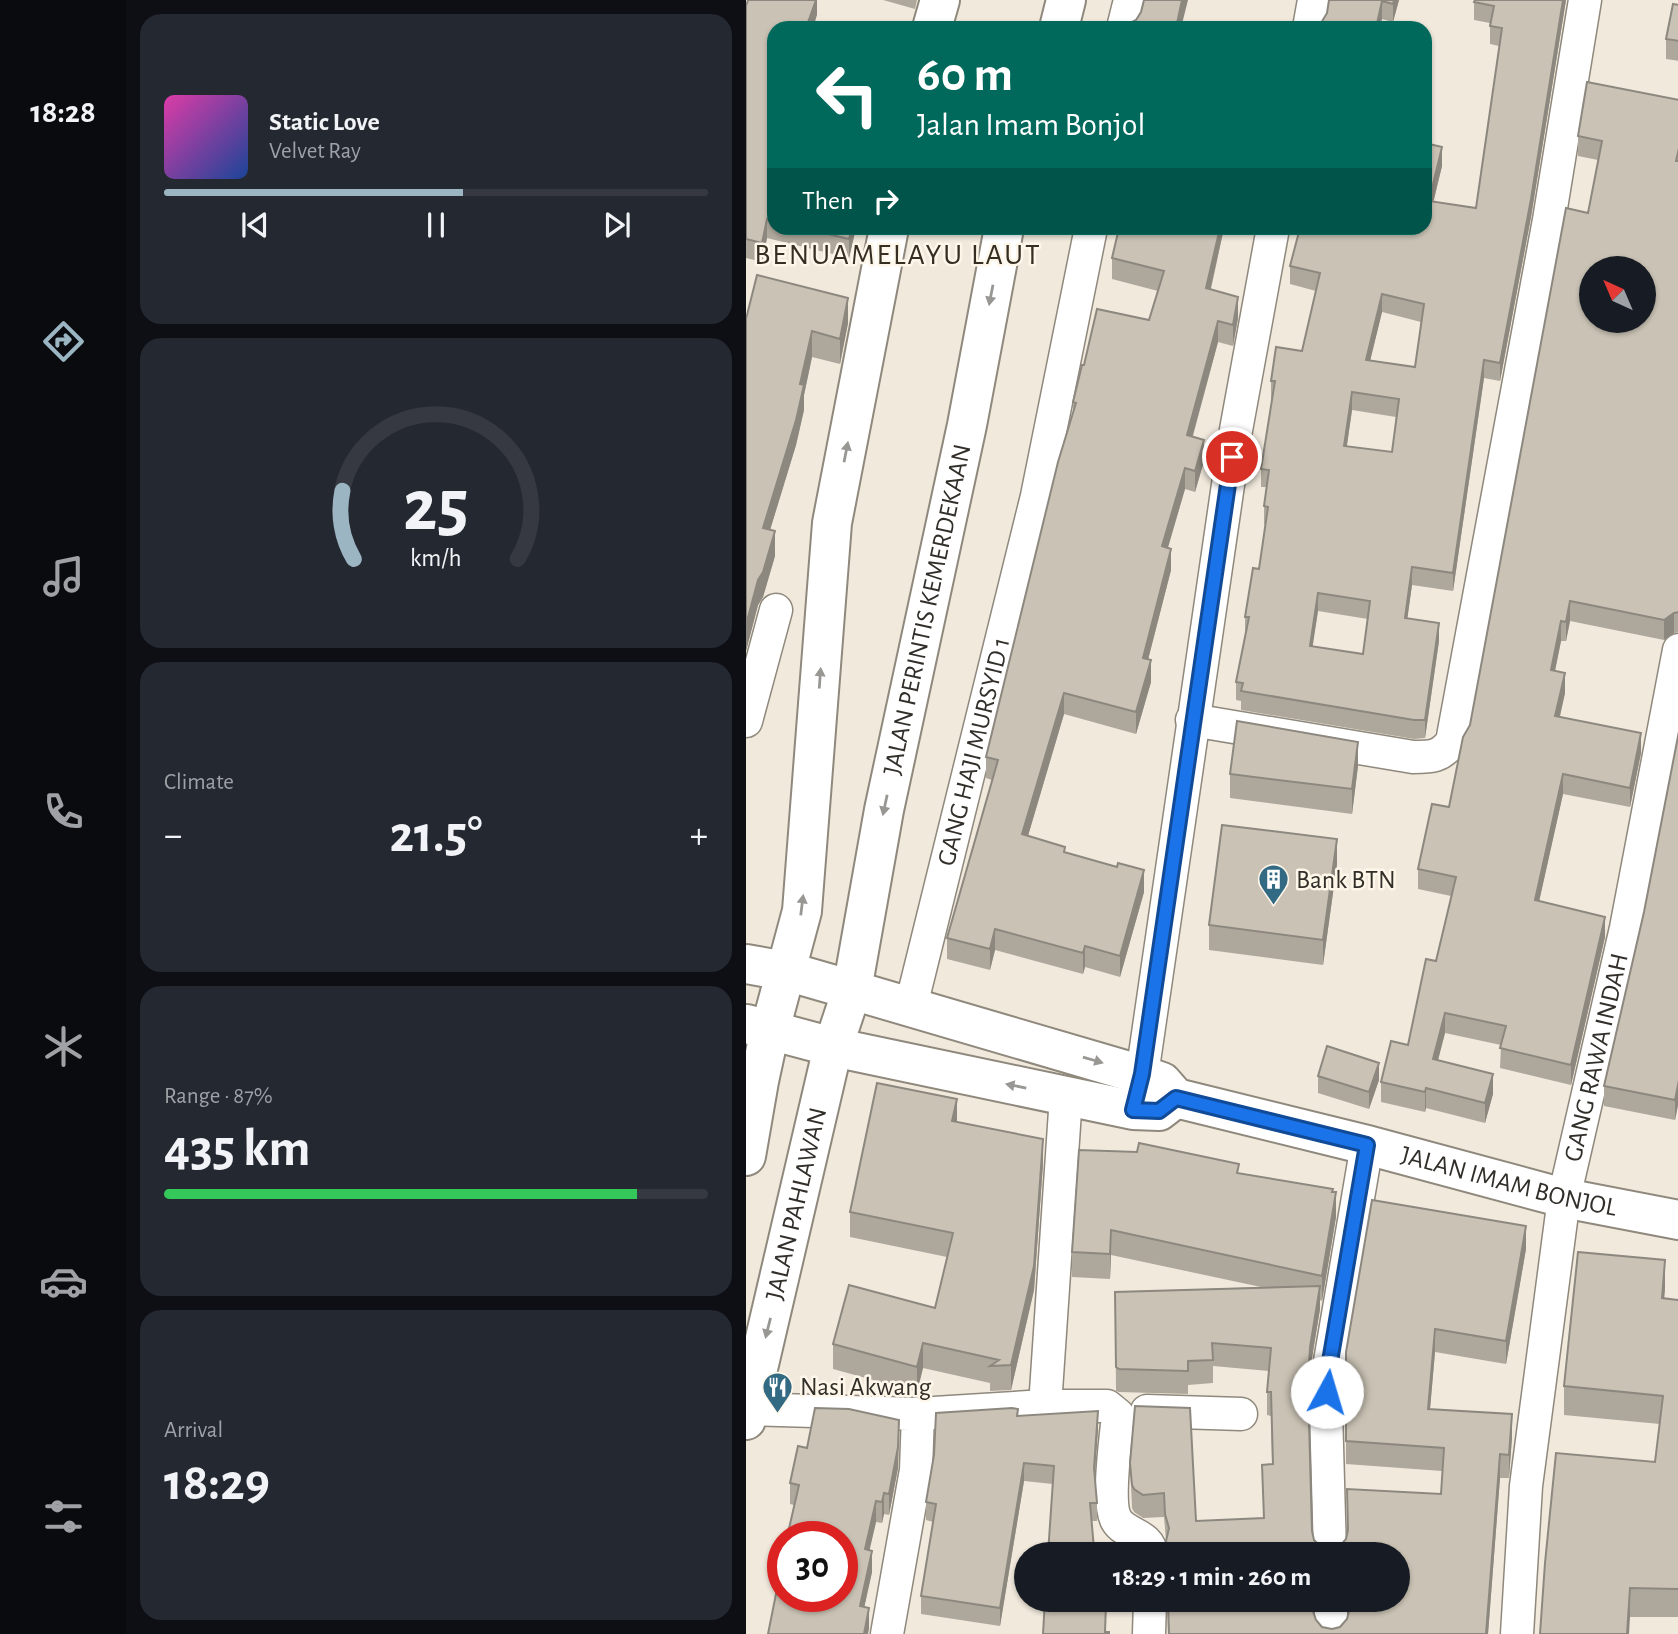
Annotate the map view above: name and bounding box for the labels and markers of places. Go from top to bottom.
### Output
pin [1202,427,1262,487]
building icon: Bank BTN [1256,863,1290,907]
place label: Bank BTN [1296,867,1396,893]
restaurant icon: Nasi Akwang [760,1370,794,1414]
place label: Nasi Akwang [800,1374,932,1400]

